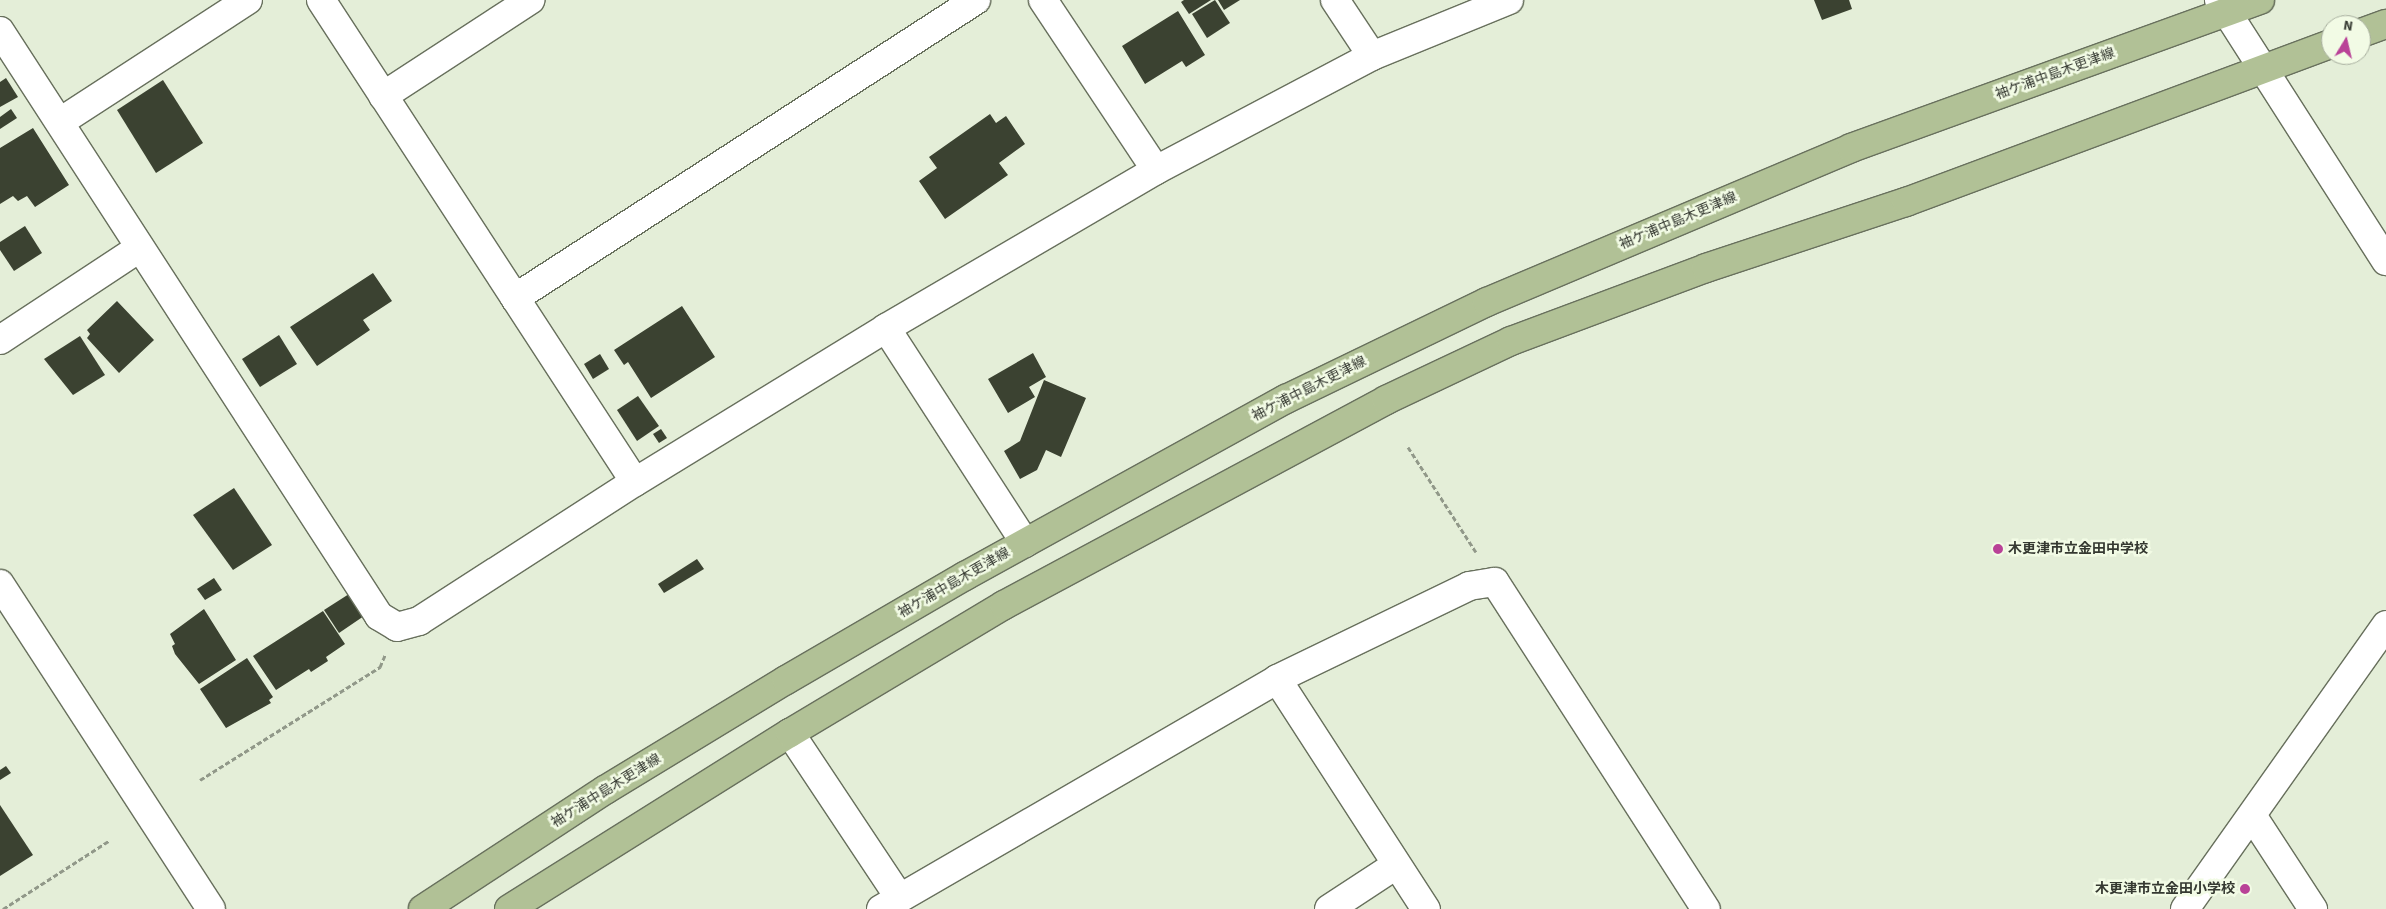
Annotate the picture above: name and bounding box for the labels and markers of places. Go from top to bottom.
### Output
place label: 木更津市立金田中学校 [2008,541,2148,557]
marker: 木更津市立金田中学校 [1992,543,2004,555]
place label: 木更津市立金田小学校 [2095,881,2235,897]
marker: 木更津市立金田小学校 [2239,883,2251,895]

